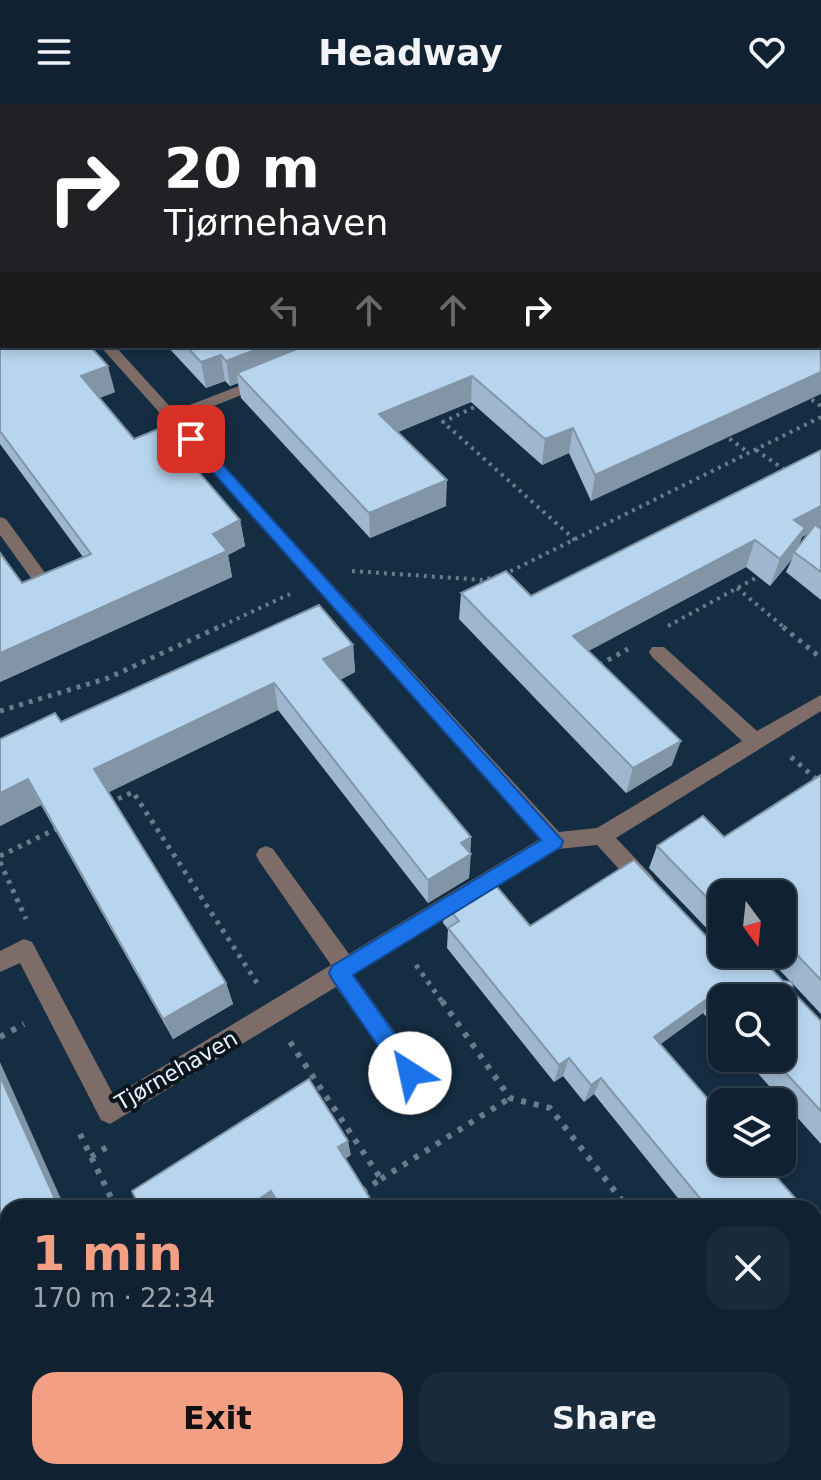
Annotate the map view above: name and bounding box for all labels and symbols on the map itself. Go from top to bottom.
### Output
pin [157,405,225,473]
north arrow [708,880,796,968]
street label: Tjørnehaven [110,1025,242,1116]
position arrow [368,1031,452,1115]

